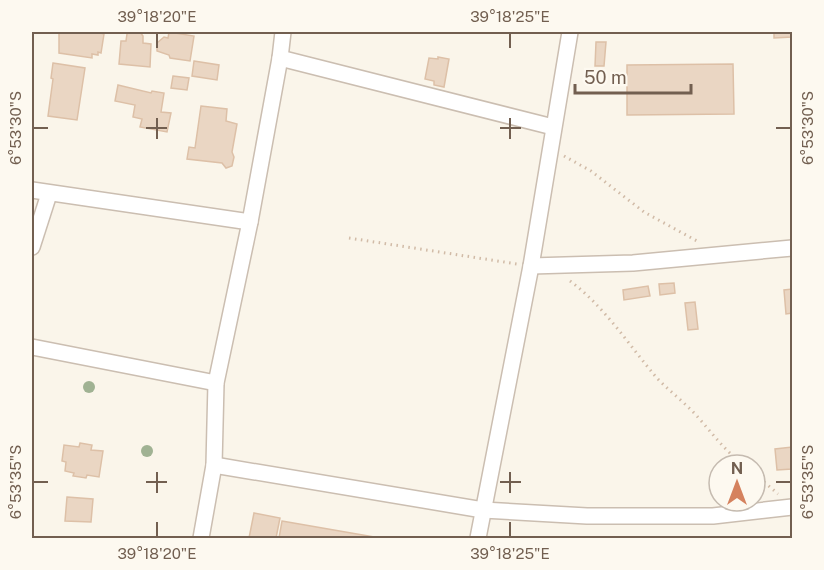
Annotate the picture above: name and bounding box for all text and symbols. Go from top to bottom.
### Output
text: 39°18'20"E [117,8,197,25]
text: 39°18'25"E [470,8,550,25]
scale bar [575,57,690,95]
text: 50 m [584,67,627,88]
text: 6°53'30"S [7,91,24,165]
text: 6°53'30"S [799,91,816,165]
text: 6°53'35"S [7,445,24,519]
text: 6°53'35"S [799,445,816,519]
north arrow [707,453,767,513]
text: N [731,459,743,478]
text: 39°18'20"E [117,545,197,562]
text: 39°18'25"E [470,545,550,562]

